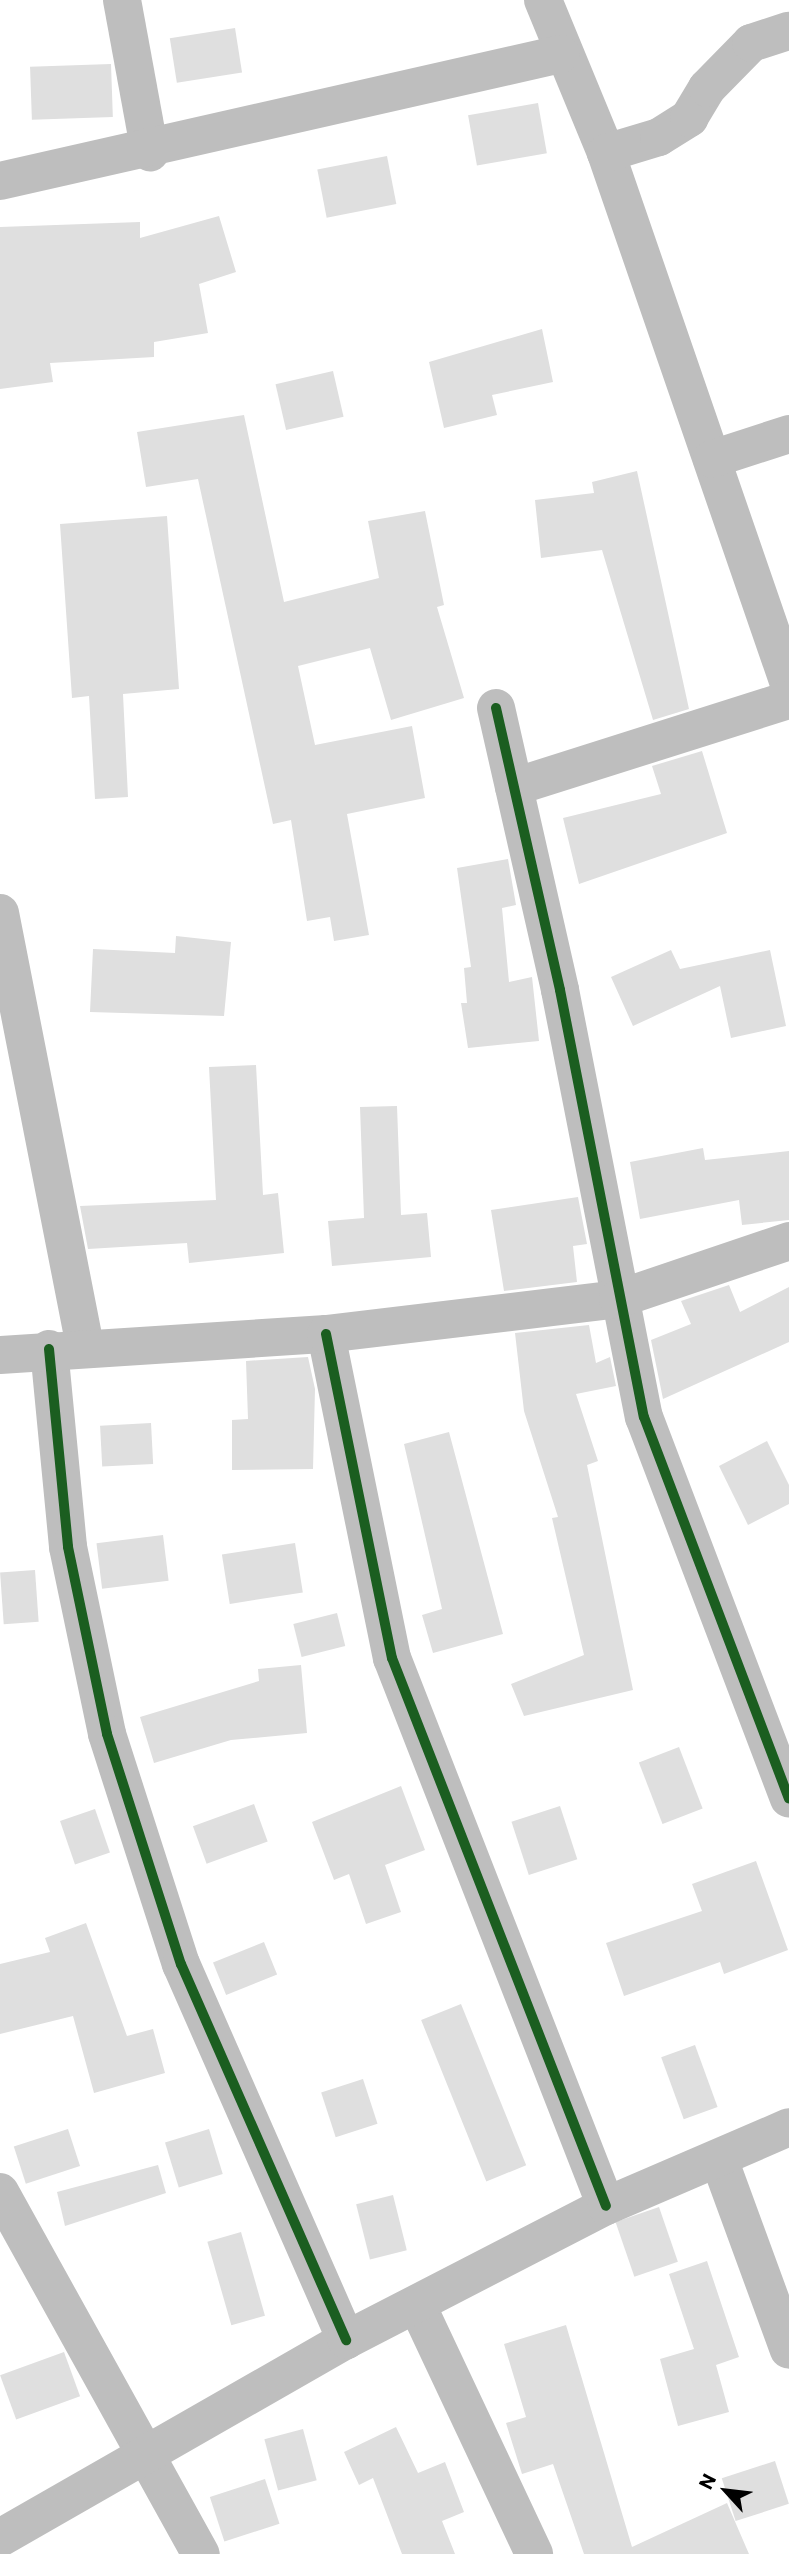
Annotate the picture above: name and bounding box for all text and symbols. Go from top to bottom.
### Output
north arrow [691,2456,761,2526]
text: N [693,2470,720,2493]

